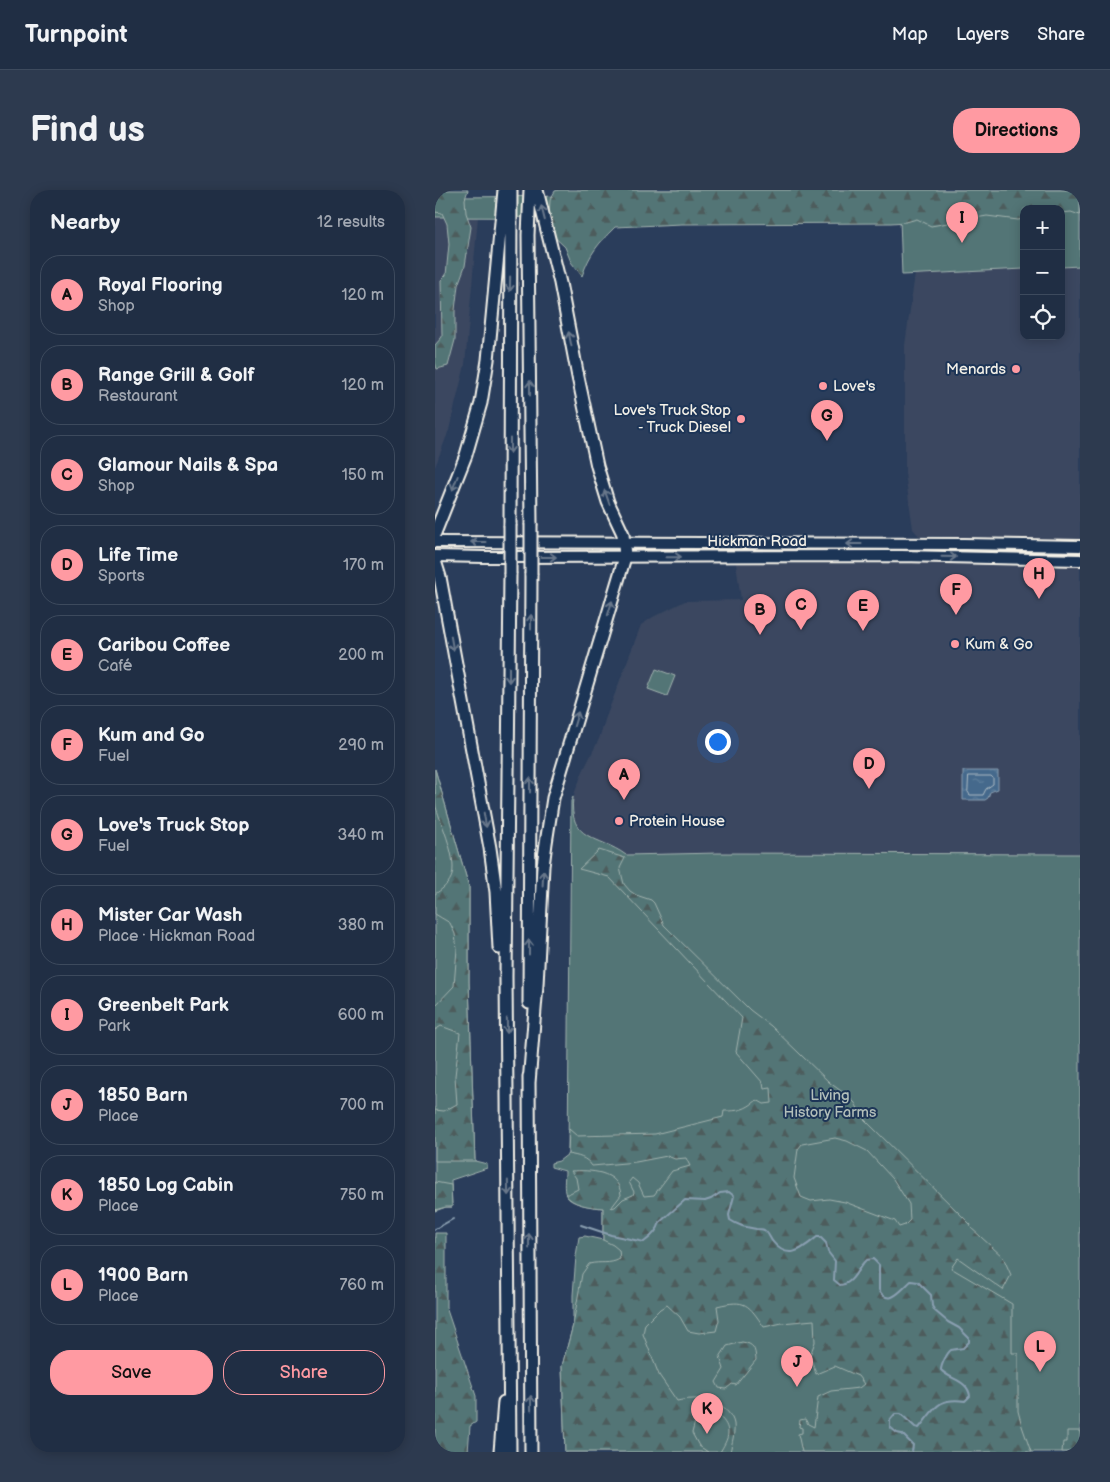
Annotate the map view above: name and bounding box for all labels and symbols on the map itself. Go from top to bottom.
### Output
pin: I [946,202,978,243]
one-way arrow [538,205,547,221]
one-way arrow [505,276,515,292]
one-way arrow [565,332,574,348]
place label: Menards [946,360,1007,379]
marker: Menards [1010,363,1022,375]
place label: Love's [833,377,876,396]
one-way arrow [525,380,535,396]
marker: Love's [817,380,829,392]
pin: G [811,400,843,441]
place label: Love's Truck Stop - Truck Diesel [614,401,731,437]
marker: Love's Truck Stop - Truck Diesel [735,413,747,425]
one-way arrow [505,438,515,454]
one-way arrow [449,475,459,490]
one-way arrow [602,490,611,506]
street label: Hickman Road [707,532,807,551]
one-way arrow [471,538,487,547]
one-way arrow [846,539,862,549]
one-way arrow [540,552,557,562]
one-way arrow [665,552,681,562]
one-way arrow [941,552,957,562]
pin: H [1023,558,1055,599]
pin: F [940,574,972,615]
pin: C [785,589,817,630]
pin: E [847,590,879,631]
pin: B [744,594,776,635]
one-way arrow [606,600,616,616]
one-way arrow [526,614,536,630]
one-way arrow [448,634,458,650]
place label: Kum & Go [965,635,1033,654]
marker: Kum & Go [949,638,961,650]
one-way arrow [504,666,514,683]
one-way arrow [572,712,581,728]
your location [705,729,731,755]
pin: D [853,748,885,789]
pin: A [608,759,640,800]
one-way arrow [525,777,535,793]
one-way arrow [481,811,490,827]
place label: Protein House [629,812,725,831]
marker: Protein House [613,815,625,827]
one-way arrow [538,870,547,886]
one-way arrow [525,939,534,955]
one-way arrow [502,1017,512,1033]
park label: Living History Farms [784,1086,877,1122]
one-way arrow [503,1180,513,1196]
one-way arrow [524,1233,534,1250]
pin: L [1024,1331,1056,1372]
pin: J [781,1346,813,1387]
pin: K [691,1393,723,1434]
one-way arrow [526,1396,536,1412]

